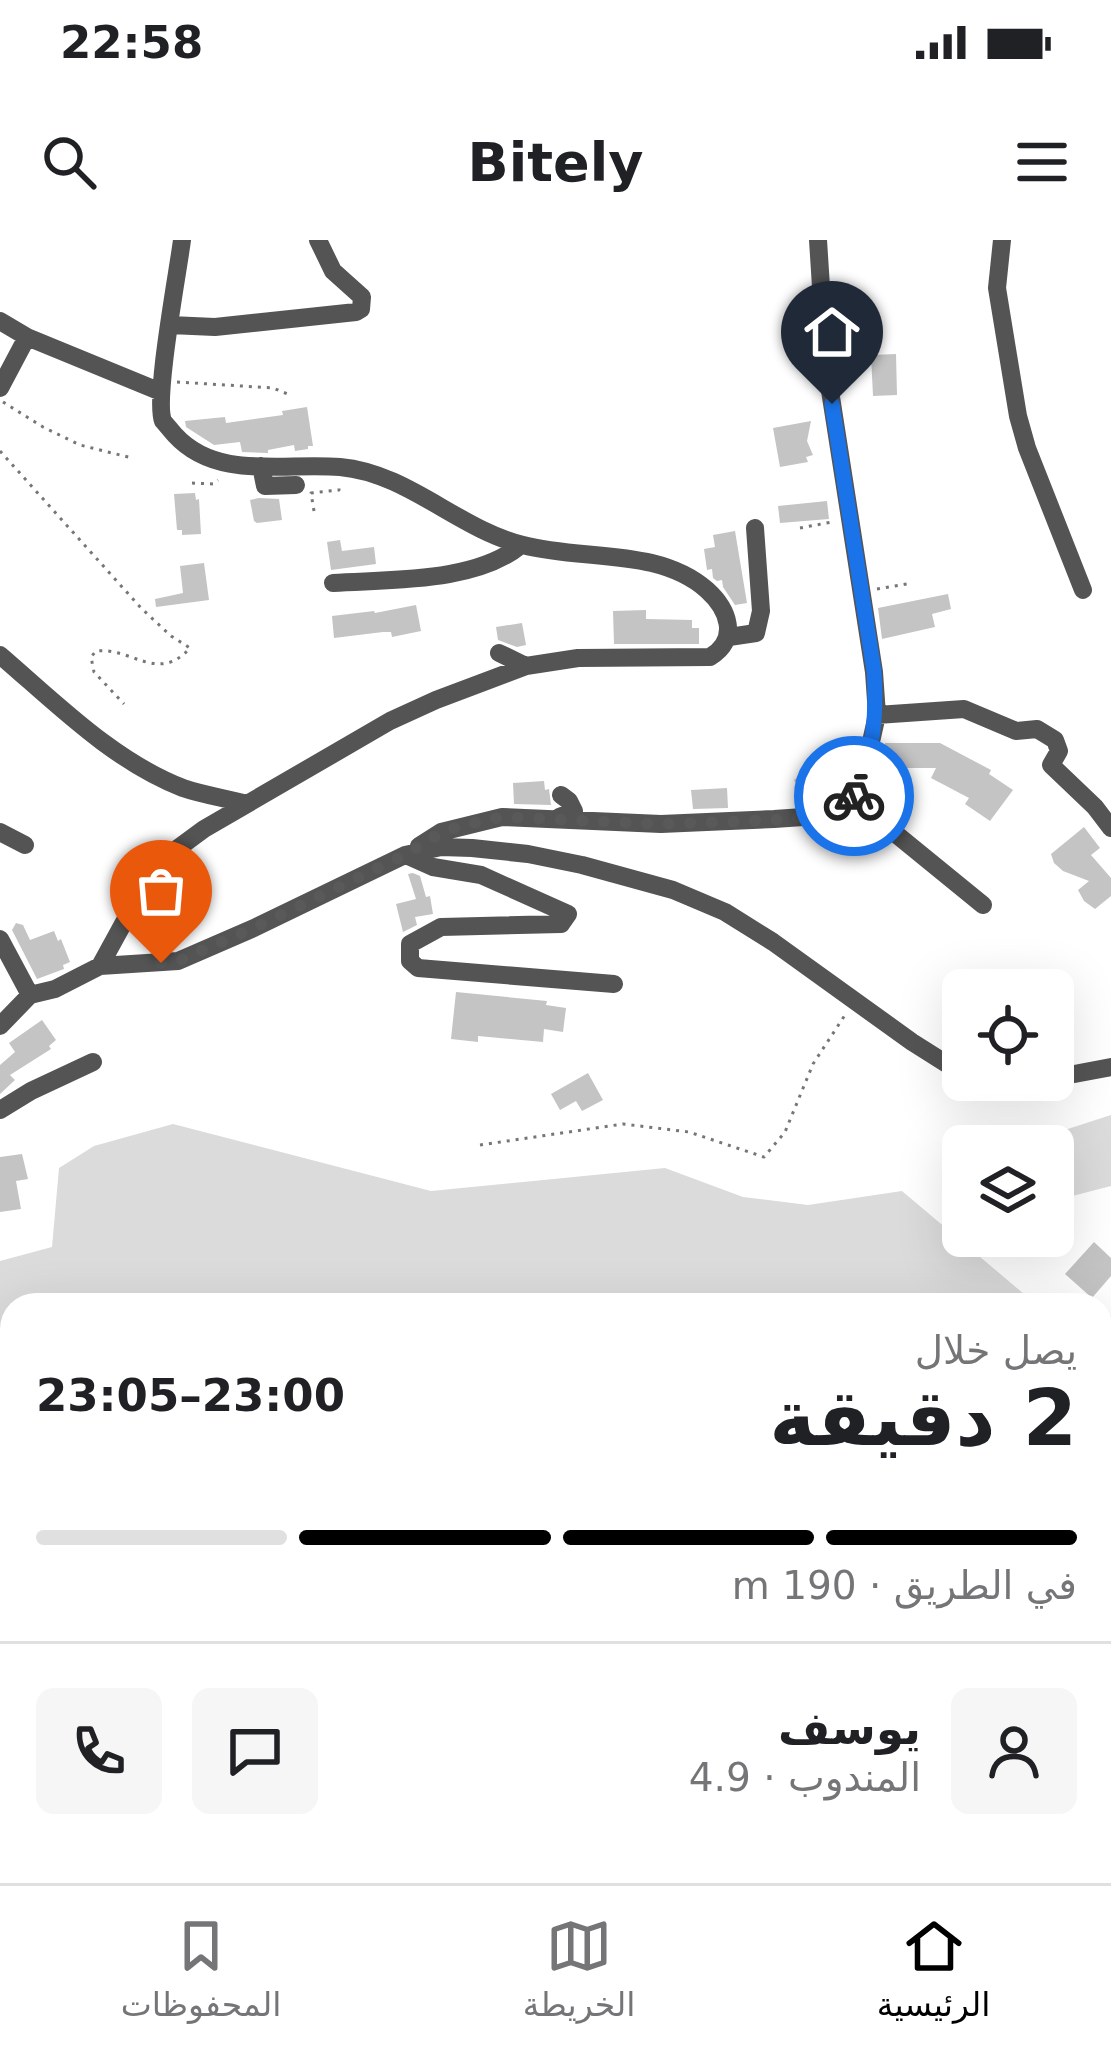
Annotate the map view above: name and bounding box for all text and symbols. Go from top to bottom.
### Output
text: 22:58 [60,16,203,69]
icon: search [36,129,102,195]
icon: menu [1009,129,1075,195]
text: Bitely [468,131,643,194]
pin [781,281,883,404]
icon: home [799,299,865,365]
courier [794,736,914,856]
icon: bike [821,763,887,829]
pin [110,840,212,963]
icon: bag [128,858,194,924]
map controls [942,969,1074,1257]
button: locate [942,969,1074,1101]
button: layers [942,1125,1074,1257]
text: يصل خلال [915,1328,1077,1373]
text: 23:00–23:05 [36,1369,345,1422]
text: 2 دقيقة [769,1373,1077,1463]
text: في الطريق · 190 m [732,1563,1077,1608]
button: phone [36,1688,162,1814]
button: chat [192,1688,318,1814]
button: person [951,1688,1077,1814]
text: يوسف [778,1702,921,1755]
text: المندوب · 4.9 [689,1755,921,1800]
tab: المحفوظات [121,1913,281,2024]
tab: الخريطة [523,1913,635,2024]
tab: الرئيسية [877,1913,990,2024]

